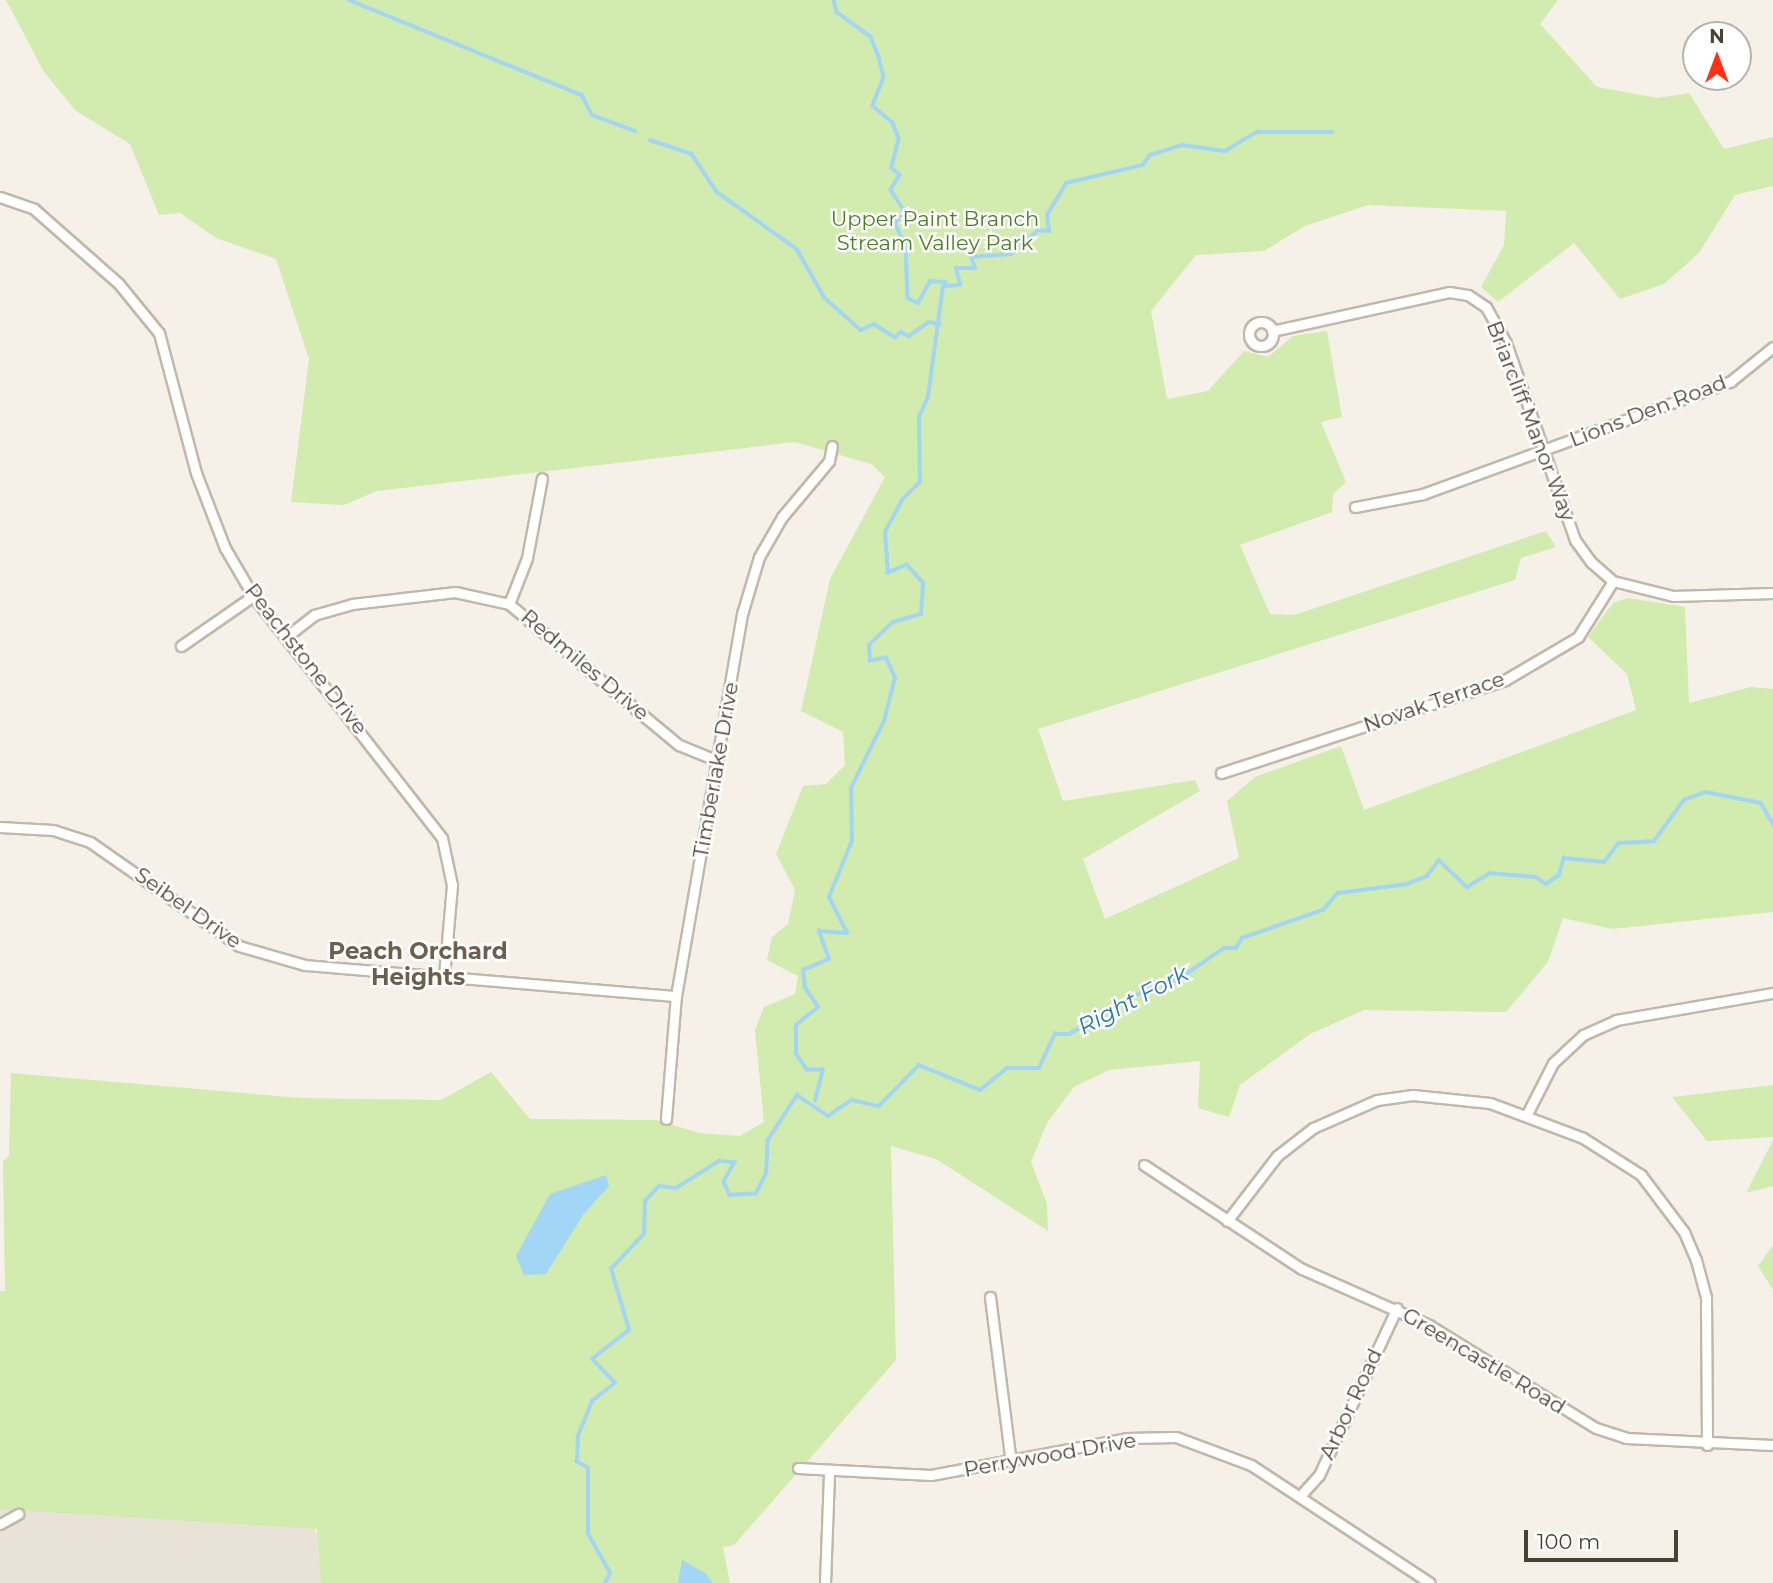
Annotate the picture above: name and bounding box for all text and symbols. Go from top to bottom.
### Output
north arrow [1682,21,1752,91]
text: N [1709,25,1725,48]
park label: Upper Paint Branch Stream Valley Park [831,206,1039,256]
street label: Briarcliff Manor Way [1481,317,1581,525]
street label: Lions Den Road [1566,370,1730,452]
street label: Peachstone Drive [239,579,373,739]
street label: Redmiles Drive [516,604,654,726]
street label: Novak Terrace [1360,666,1508,738]
street label: Timberlake Drive [688,680,744,860]
street label: Seibel Drive [130,862,246,954]
district label: Peach Orchard Heights [328,937,508,991]
water label: Right Fork [1073,959,1193,1041]
street label: Greencastle Road [1398,1302,1570,1420]
street label: Arbor Road [1314,1345,1388,1463]
street label: Perrywood Drive [962,1427,1138,1483]
scale bar [1528,1516,1682,1560]
text: 100 m [1537,1529,1600,1554]

